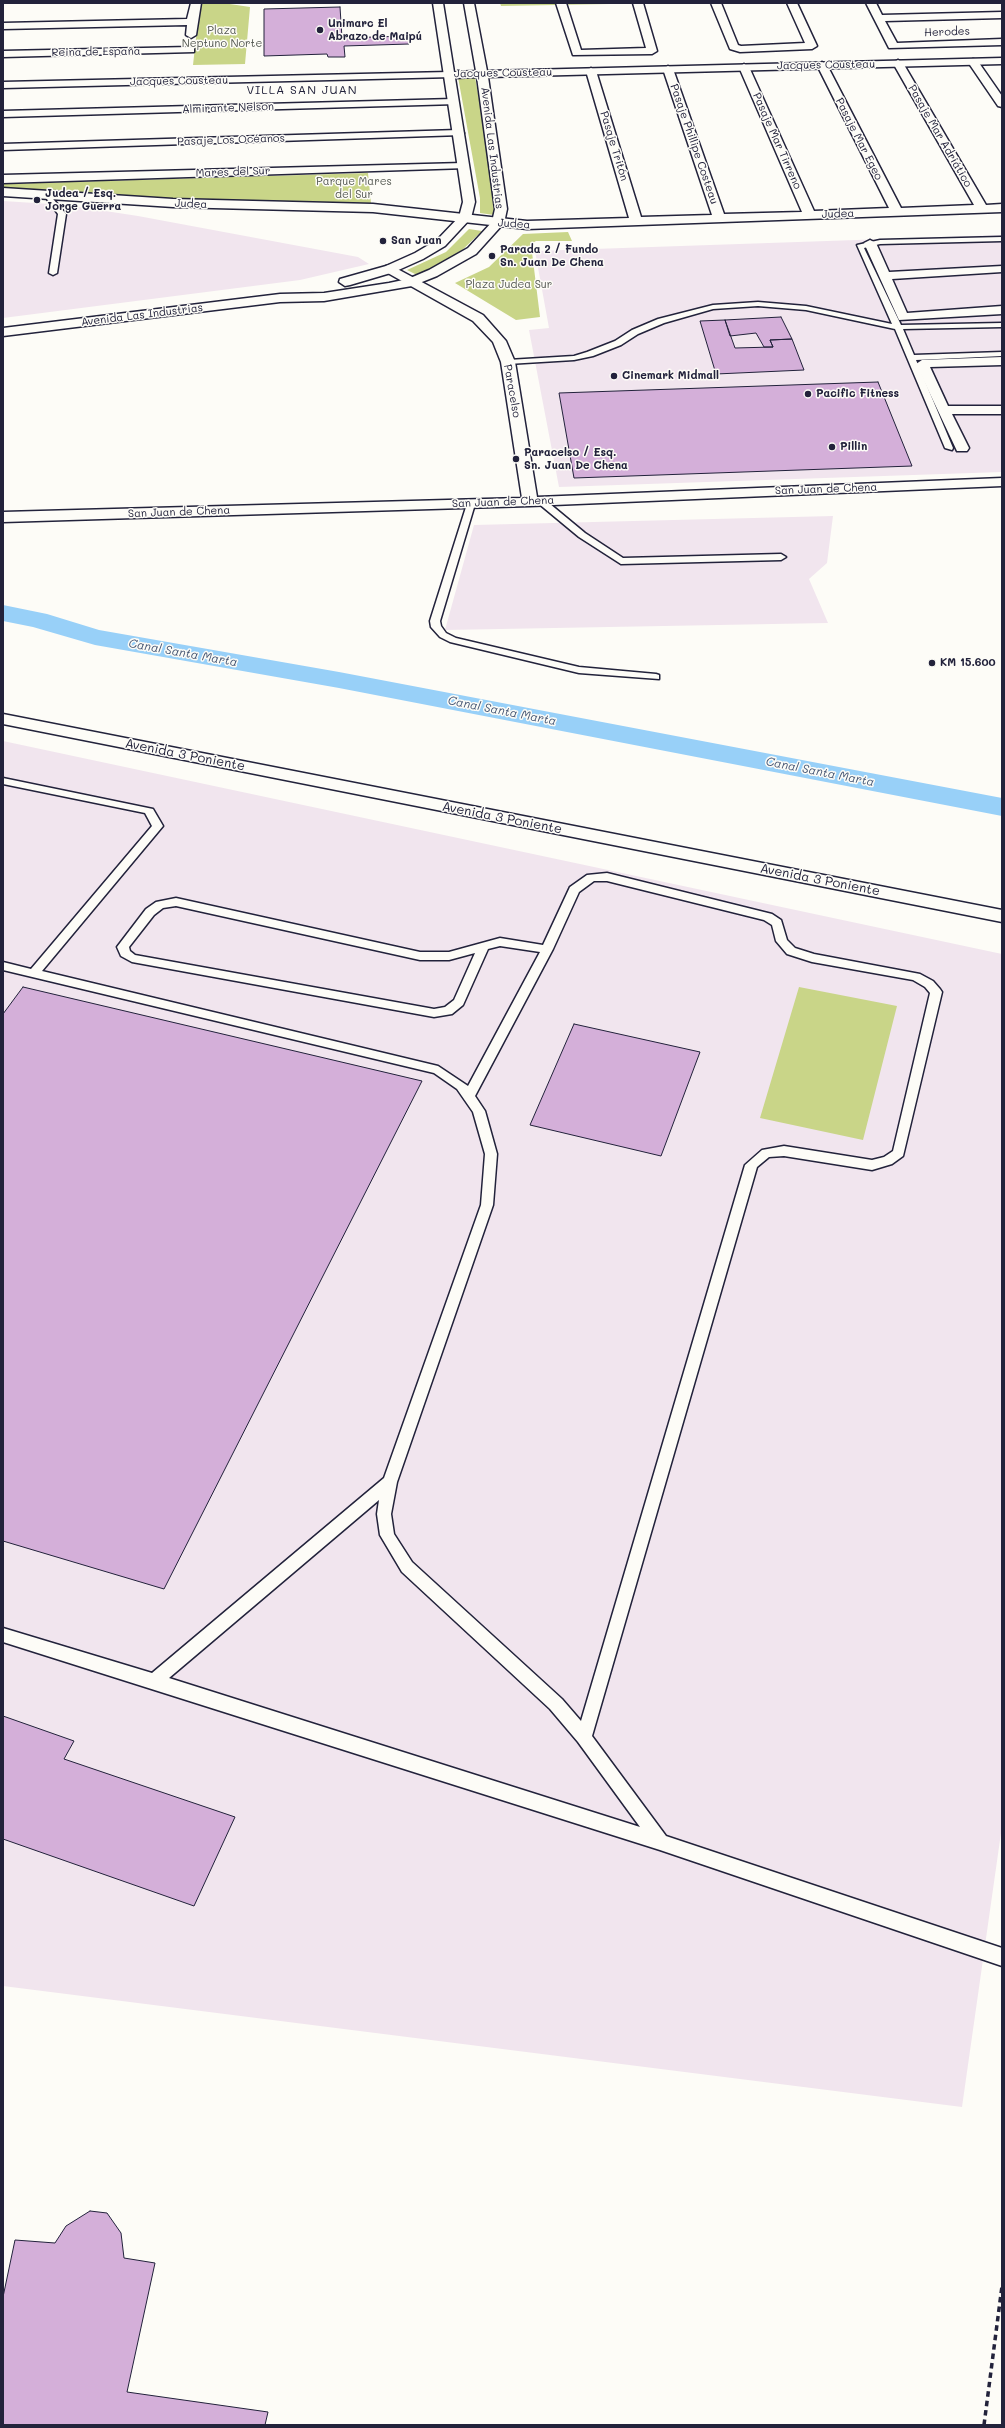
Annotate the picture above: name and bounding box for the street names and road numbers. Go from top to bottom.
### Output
street label: Herodes [924,25,970,39]
street label: Reina de España [51,45,141,59]
street label: Jacques Cousteau [777,58,875,72]
street label: Jacques Cousteau [454,66,552,80]
street label: Jacques Cousteau [130,74,228,88]
street label: Pasaje Phillipe Costeau [667,82,721,206]
street label: Pasaje Mar Adriático [905,82,975,190]
street label: Avenida Las Industrias [478,86,506,210]
street label: Pasaje Mar Tirreno [750,91,804,191]
street label: Pasaje Mar Egeo [833,96,885,182]
street label: Almirante Nelson [182,100,274,116]
street label: Pasaje Tritón [597,110,631,182]
street label: Pasaje Los Océanos [177,132,285,148]
street label: Mares del Sur [195,164,271,180]
street label: Judea [174,197,208,211]
street label: Judea [821,207,855,221]
street label: Judea [497,216,531,232]
street label: Avenida Las Industrias [80,301,204,329]
street label: Paracelso [501,363,523,419]
street label: San Juan de Chena [775,481,877,497]
street label: San Juan de Chena [452,494,554,510]
street label: San Juan de Chena [128,504,230,520]
street label: Avenida 3 Poniente [124,736,246,774]
street label: Avenida 3 Poniente [441,799,563,837]
street label: Avenida 3 Poniente [759,861,881,899]

